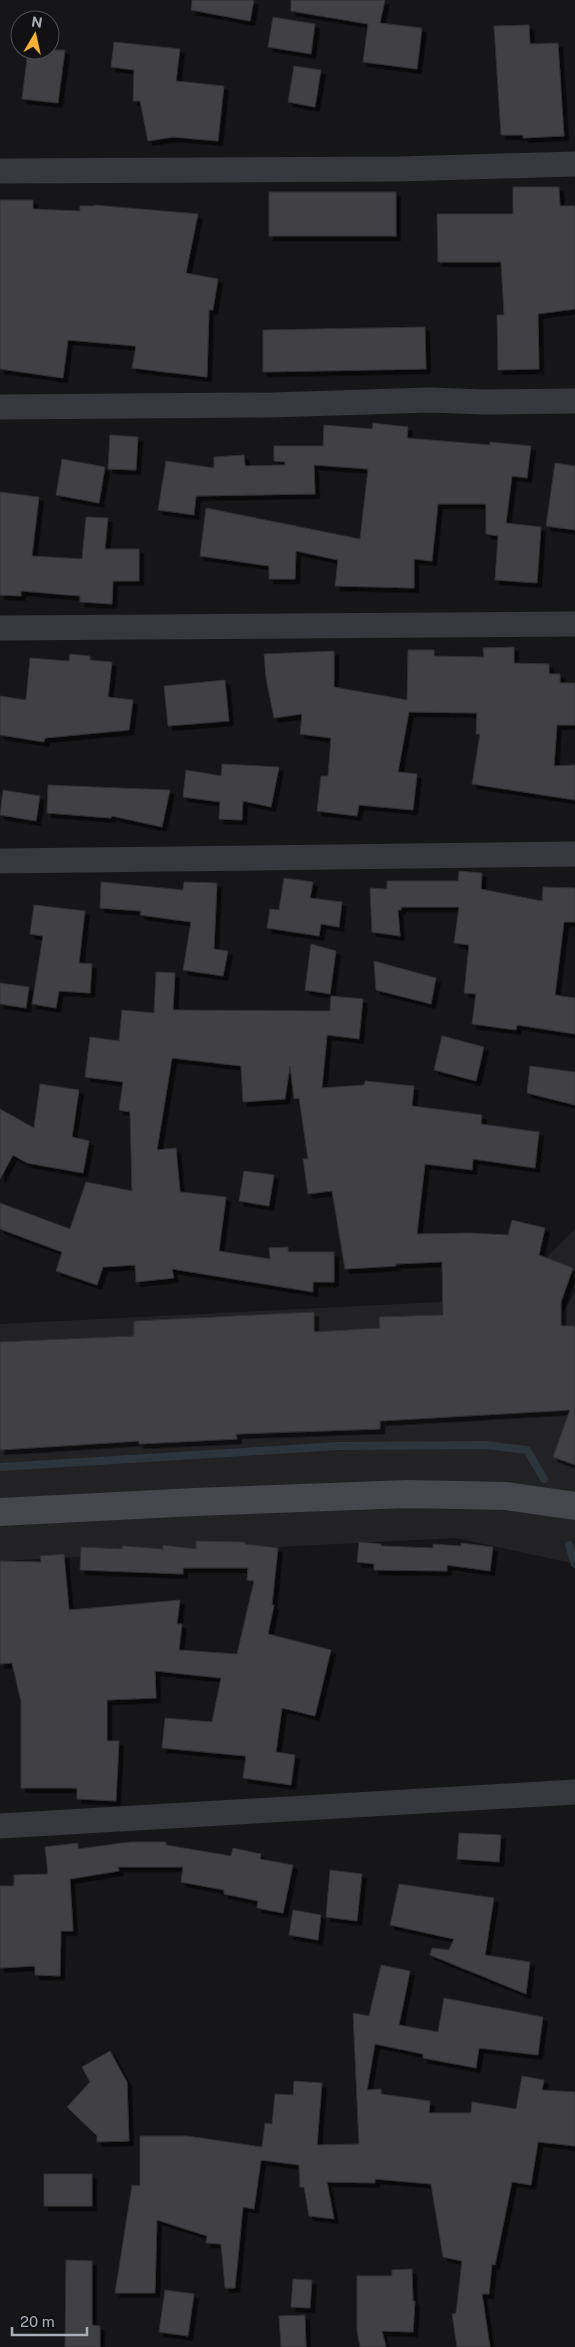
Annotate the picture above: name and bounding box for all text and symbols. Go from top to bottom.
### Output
north arrow [10,10,60,60]
text: N [30,13,44,31]
scale bar [12,2304,88,2336]
text: 20 m [20,2313,55,2330]

